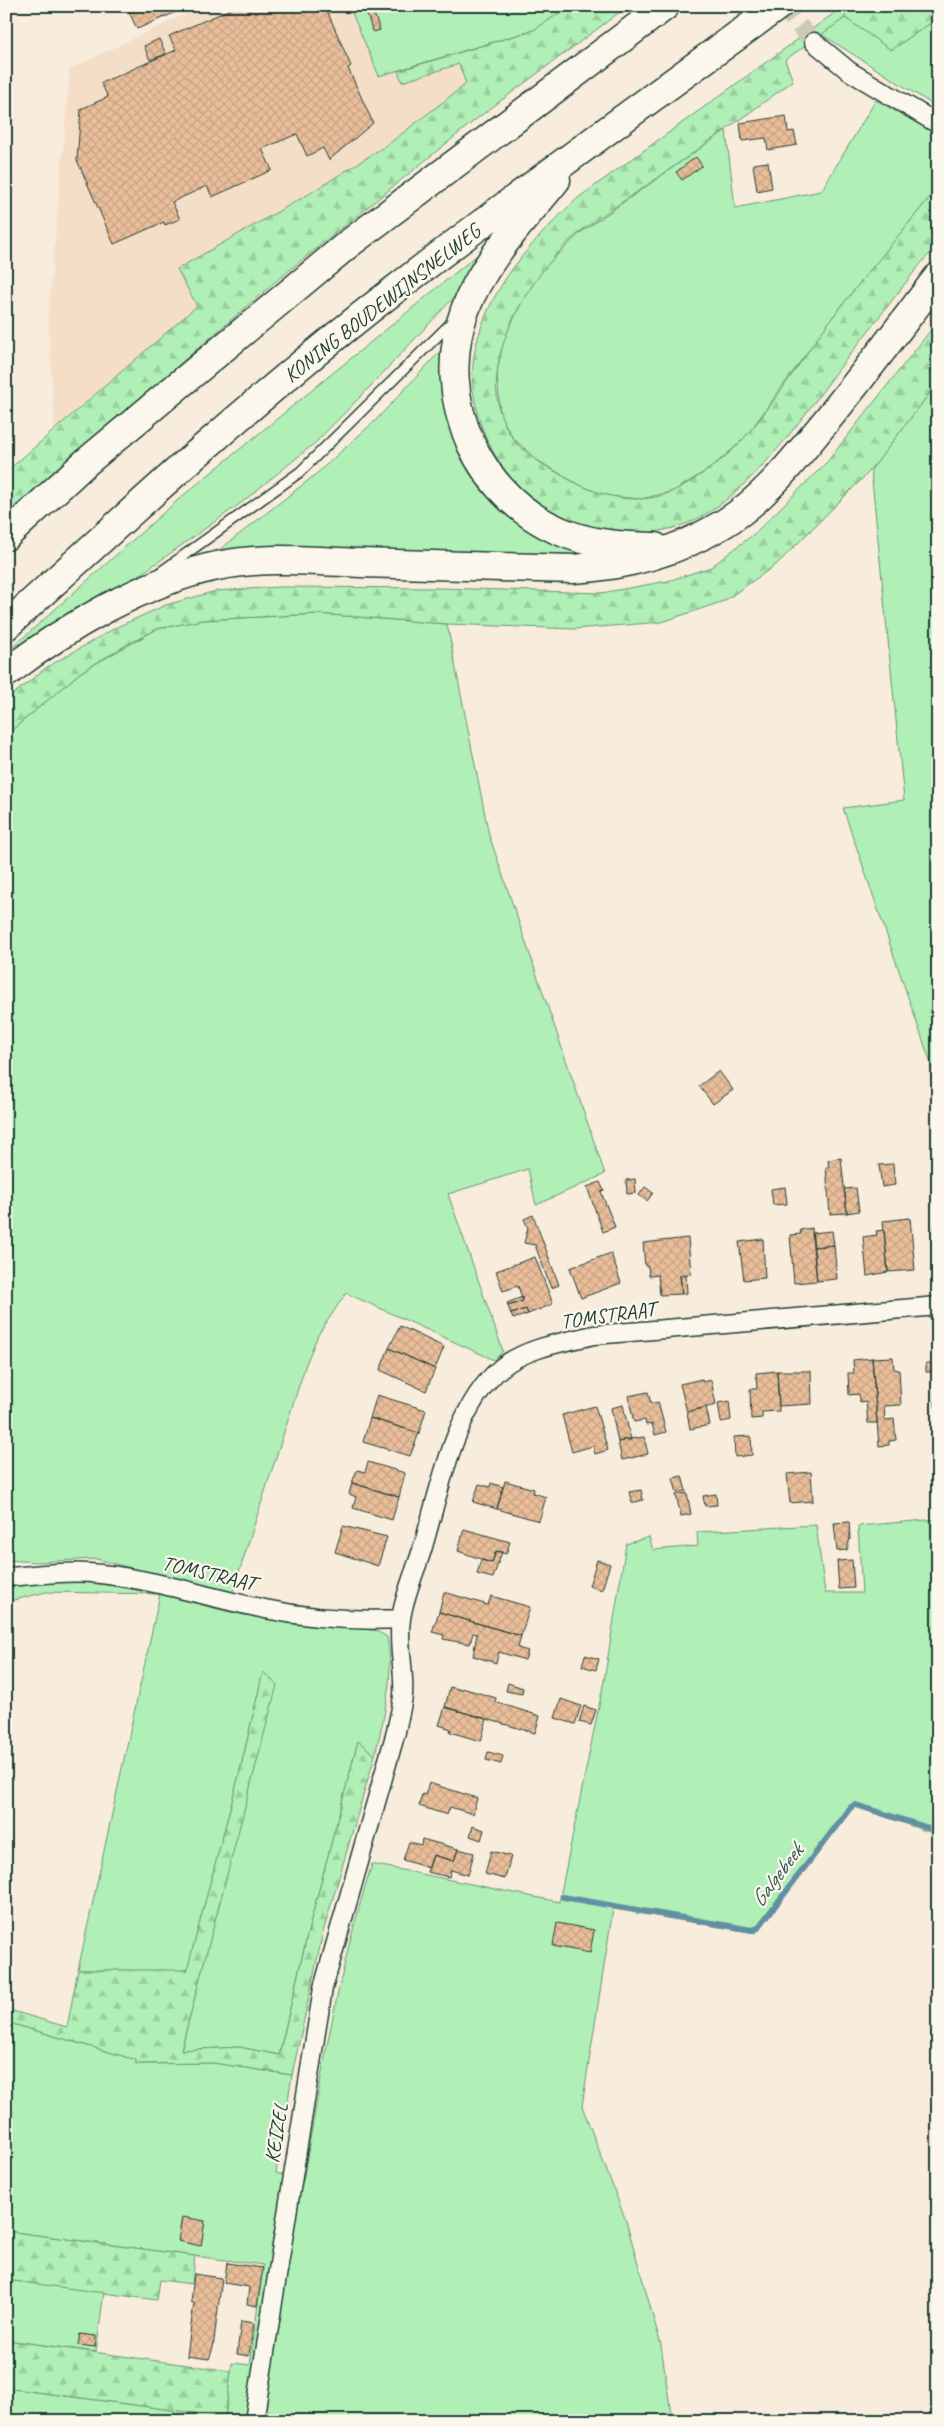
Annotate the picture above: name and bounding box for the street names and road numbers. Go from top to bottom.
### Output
street label: KONING BOUDEWIJNSNELWEG [278,217,488,388]
street label: TOMSTRAAT [559,1295,662,1335]
street label: TOMSTRAAT [160,1550,264,1598]
street label: KEIZEL [258,2100,294,2165]

